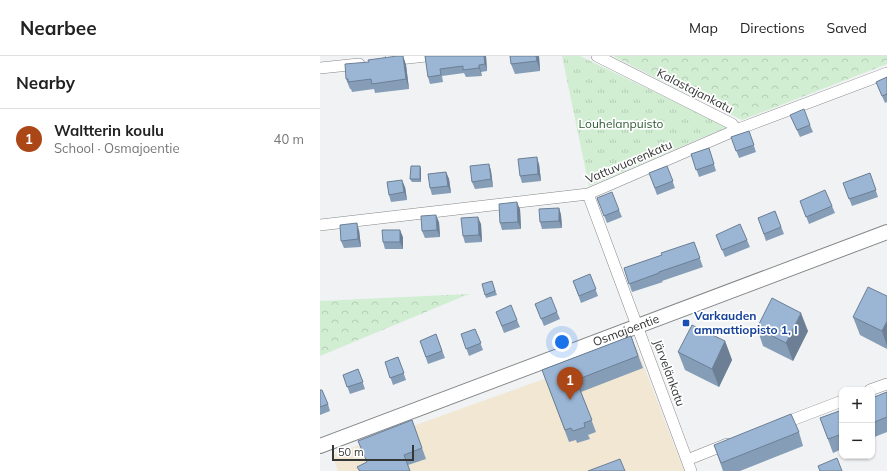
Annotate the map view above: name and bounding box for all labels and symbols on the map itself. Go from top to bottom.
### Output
street label: Kalastajankatu [655,65,736,116]
park label: Louhelanpuisto [579,116,664,131]
street label: Vattuvuorenkatu [583,137,674,187]
place label: Varkauden ammattiopisto 1, I [693,308,798,337]
street label: Osmajoentie [590,311,661,349]
marker: Varkauden ammattiopisto 1, I [681,318,691,328]
your location [552,332,572,352]
street label: Järvelänkatu [650,337,689,408]
pin: 1 [557,367,583,400]
scale bar [332,443,414,462]

